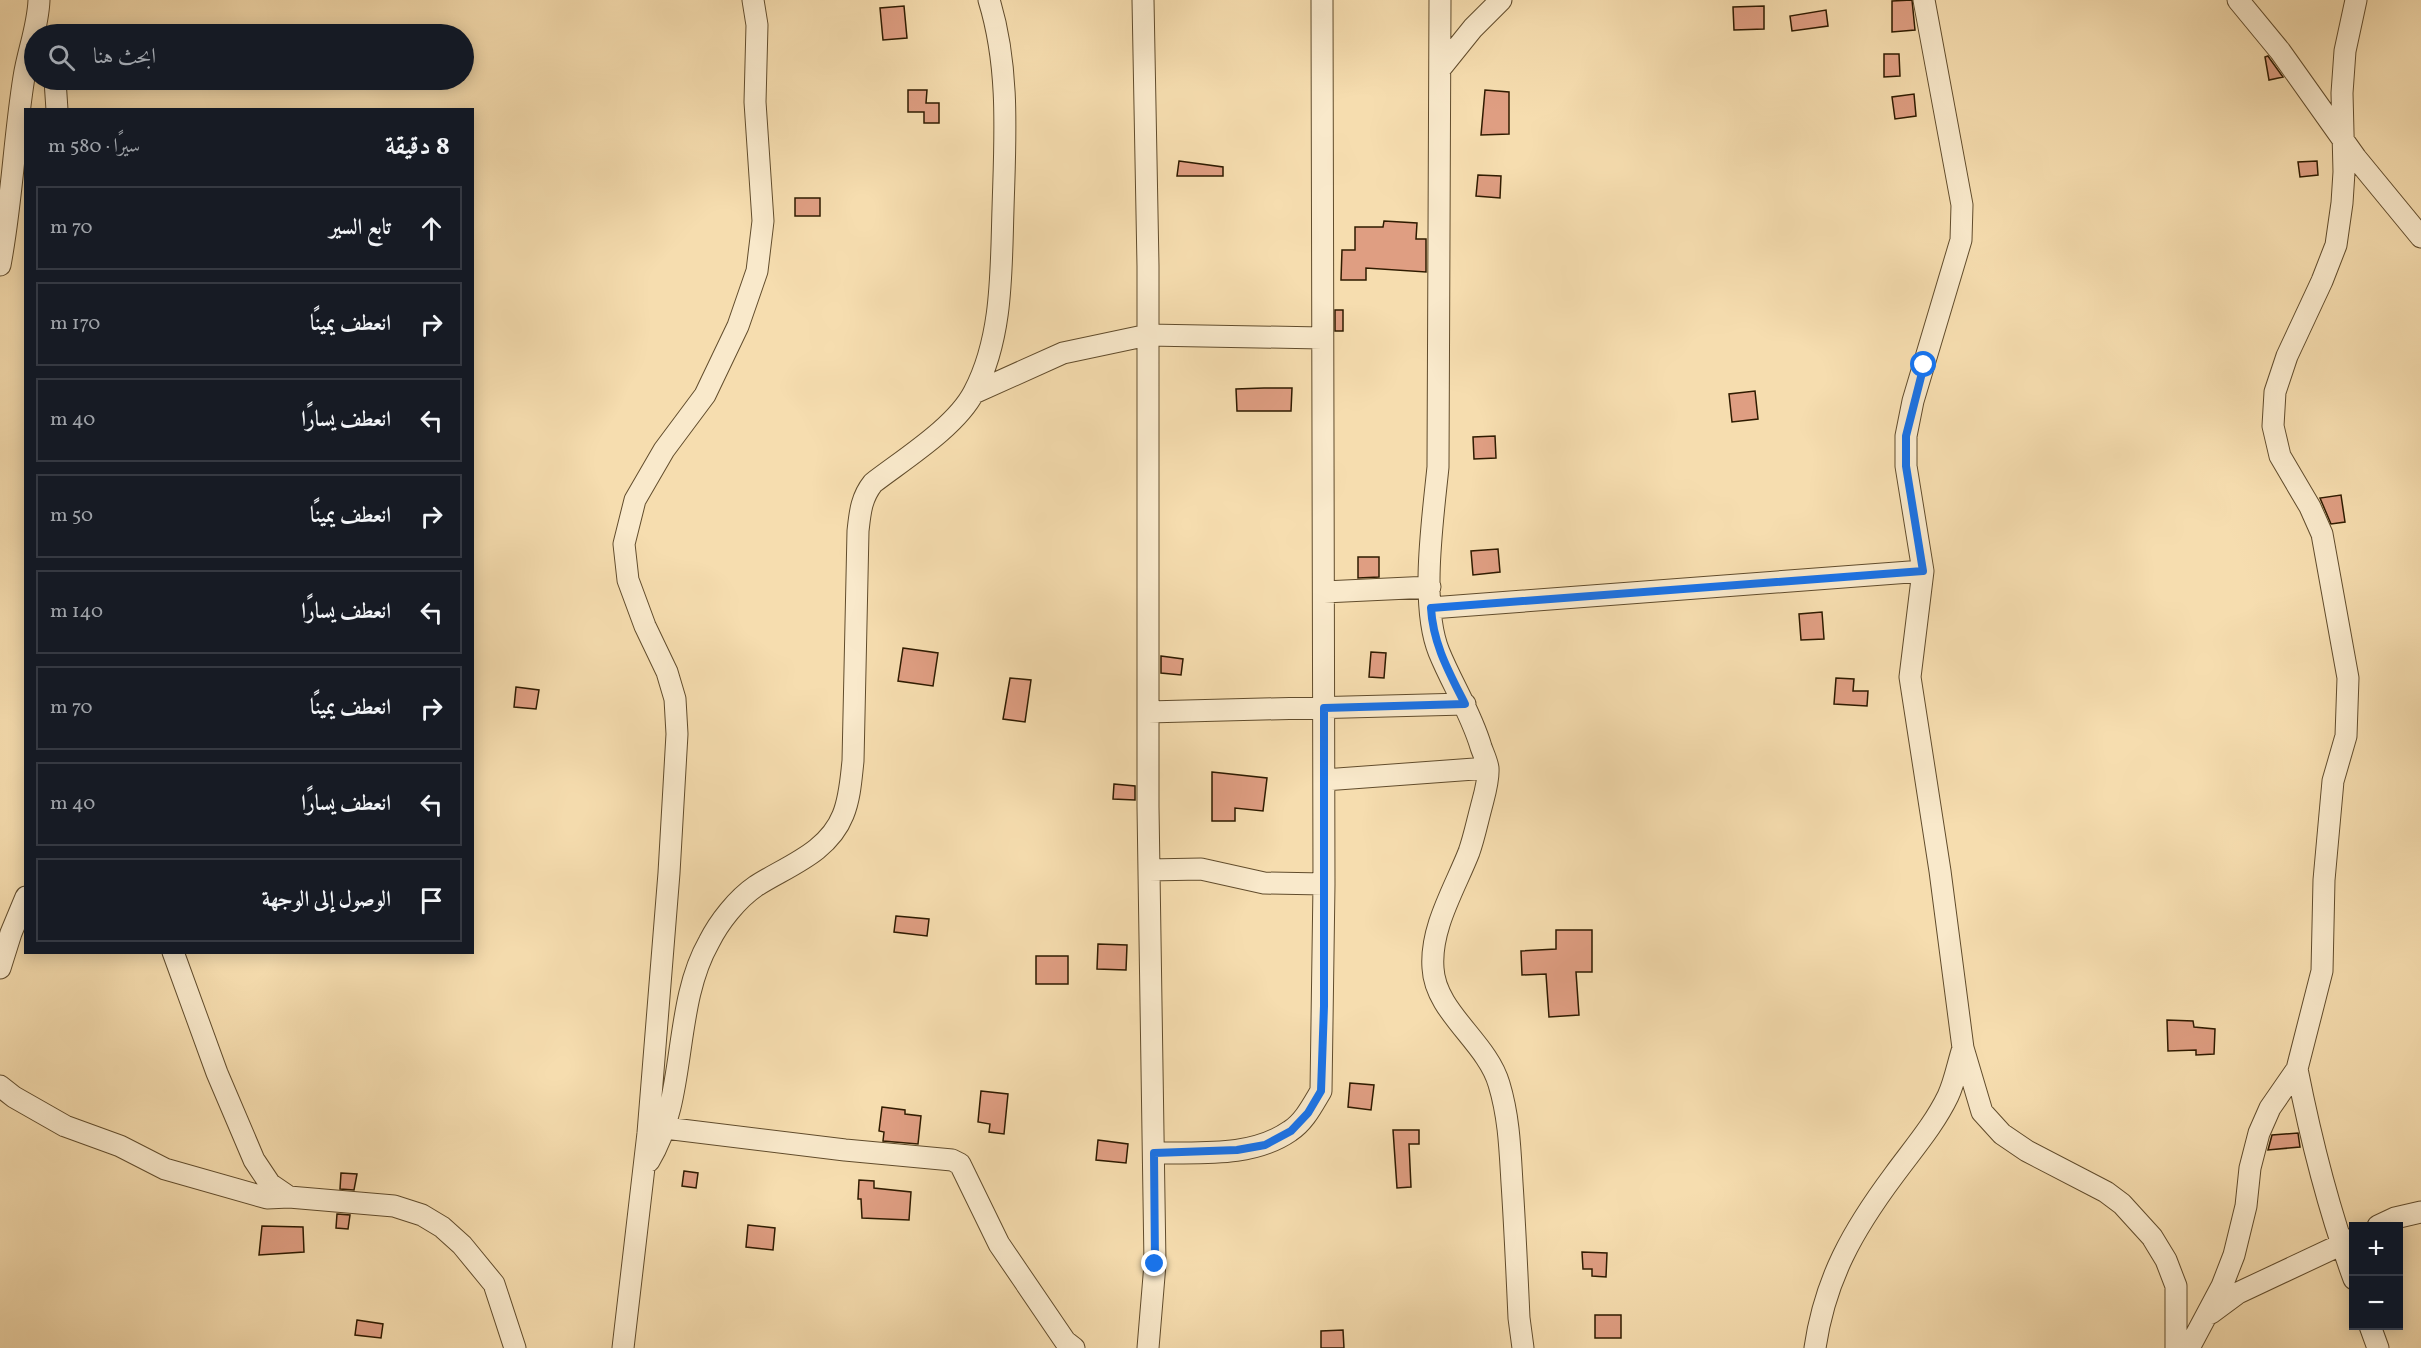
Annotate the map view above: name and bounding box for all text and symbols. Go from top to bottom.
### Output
search box [24,24,474,90]
icon: search [45,41,78,74]
text: ابحث هنا [93,42,156,73]
text: 8 دقيقة [385,129,450,165]
text: سيرًا · 580 m [48,133,140,161]
icon: ahead [415,212,448,245]
text: تابع السير [329,213,391,244]
text: 70 m [50,214,93,242]
icon: right [415,308,448,341]
text: انعطف يمينًا [310,309,391,340]
text: 170 m [50,310,100,338]
route start [1910,351,1936,377]
icon: left [415,404,448,437]
text: انعطف يسارًا [301,405,391,436]
text: 40 m [50,406,95,434]
icon: right [415,500,448,533]
text: انعطف يمينًا [310,501,391,532]
text: 50 m [50,502,93,530]
icon: left [415,596,448,629]
text: انعطف يسارًا [301,597,391,628]
text: 140 m [50,598,103,626]
icon: right [415,692,448,725]
text: انعطف يمينًا [310,693,391,724]
text: 70 m [50,694,93,722]
icon: left [415,788,448,821]
text: انعطف يسارًا [301,789,391,820]
text: 40 m [50,790,95,818]
icon: arrive [415,884,448,917]
text: الوصول إلى الوجهة [262,885,391,916]
map controls [2349,1222,2403,1330]
button: + [2349,1222,2403,1276]
route end [1141,1250,1167,1276]
button: − [2349,1276,2403,1330]

